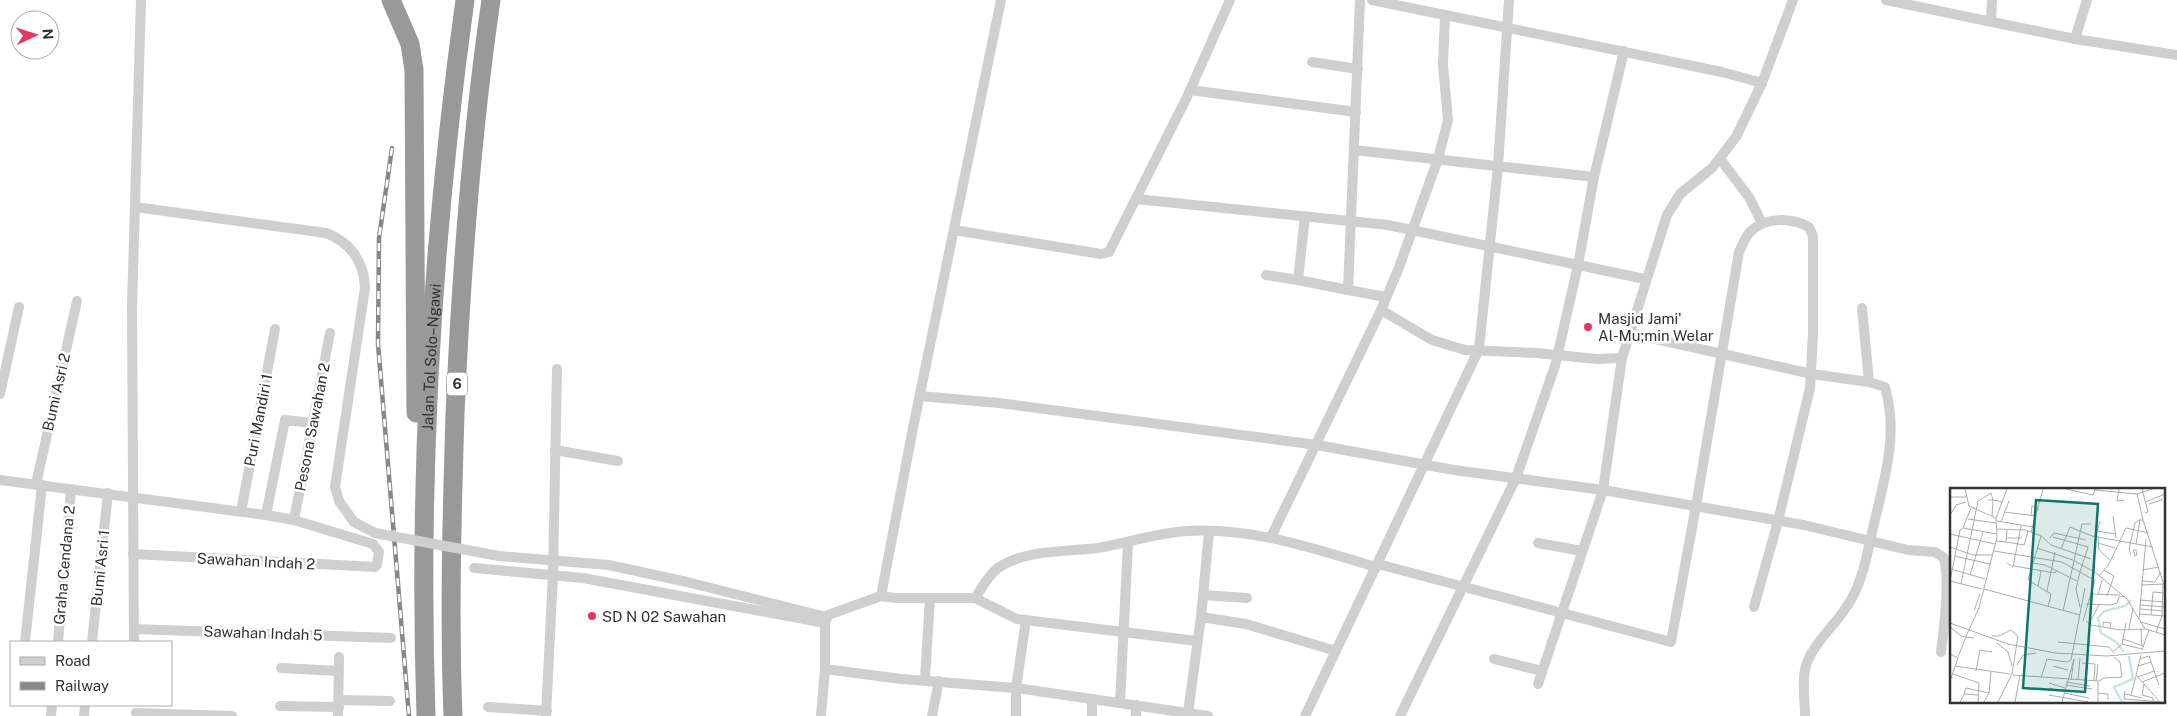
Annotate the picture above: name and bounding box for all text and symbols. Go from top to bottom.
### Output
north arrow [10,10,60,60]
text: N [40,28,56,40]
street label: Jalan Tol Solo–Ngawi [418,283,443,431]
place label: Masjid Jami' Al-Mu;min Welar [1598,310,1714,344]
marker: Masjid Jami' Al-Mu;min Welar [1582,321,1594,333]
street label: Bumi Asri 2 [39,351,73,433]
street label: Pesona Sawahan 2 [291,361,333,493]
street label: Puri Mandiri 1 [241,372,275,468]
road number: 6 [447,372,467,396]
inset map [1950,488,2164,704]
street label: Graha Cendana 2 [50,505,78,625]
street label: Bumi Asri 1 [88,529,112,607]
street label: Sawahan Indah 2 [196,549,316,573]
place label: SD N 02 Sawahan [602,608,726,625]
marker: SD N 02 Sawahan [586,610,598,622]
street label: Sawahan Indah 5 [203,622,323,644]
legend [10,641,172,706]
text: Road [55,652,91,669]
text: Railway [55,677,109,694]

